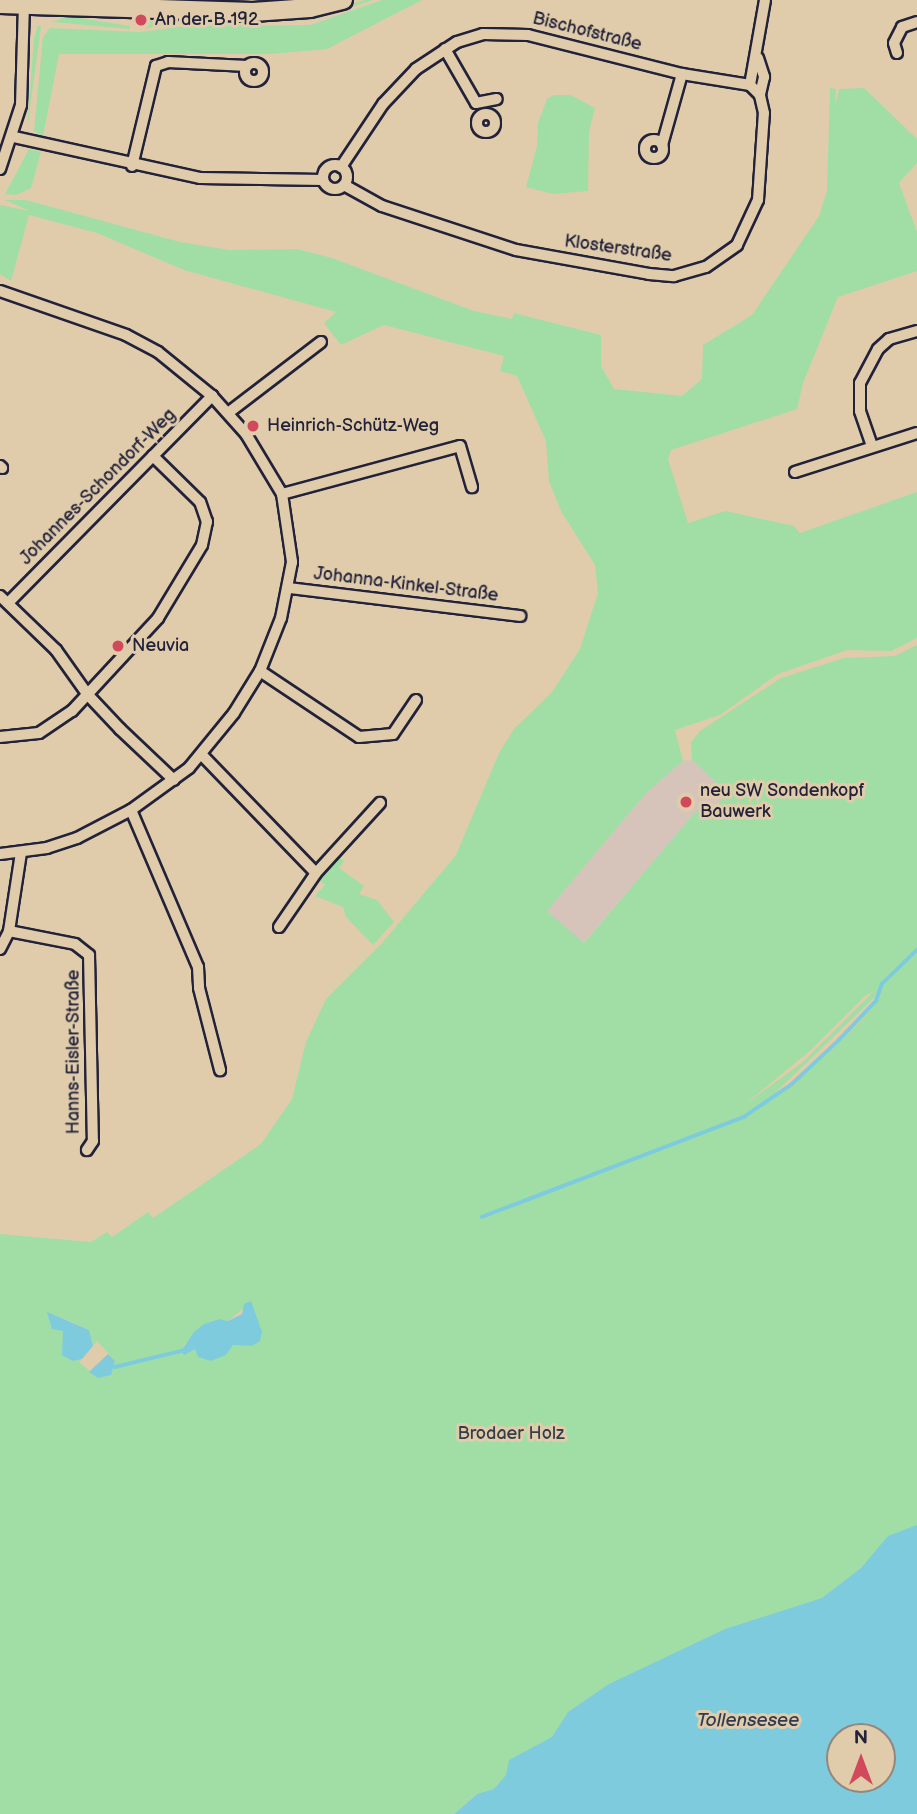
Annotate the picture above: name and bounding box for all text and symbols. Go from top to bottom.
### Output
street label: Bischofstraße [530,8,644,56]
place label: An der B 192 [155,9,259,31]
marker: An der B 192 [133,12,149,28]
street label: Klosterstraße [563,231,673,267]
street label: Johannes-Schondorf-Weg [15,404,181,570]
place label: Heinrich-Schütz-Weg [267,415,439,437]
marker: Heinrich-Schütz-Weg [245,418,261,434]
street label: Johanna-Kinkel-Straße [313,563,499,607]
place label: Neuvia [132,635,189,657]
marker: Neuvia [110,638,126,654]
place label: neu SW Sondenkopf Bauwerk [700,781,865,824]
marker: neu SW Sondenkopf Bauwerk [678,794,694,810]
street label: Hanns-Eisler-Straße [63,970,85,1134]
park label: Brodaer Holz [457,1423,565,1445]
water label: Tollensesee [697,1710,799,1732]
north arrow [826,1723,896,1793]
text: N [854,1727,868,1750]

